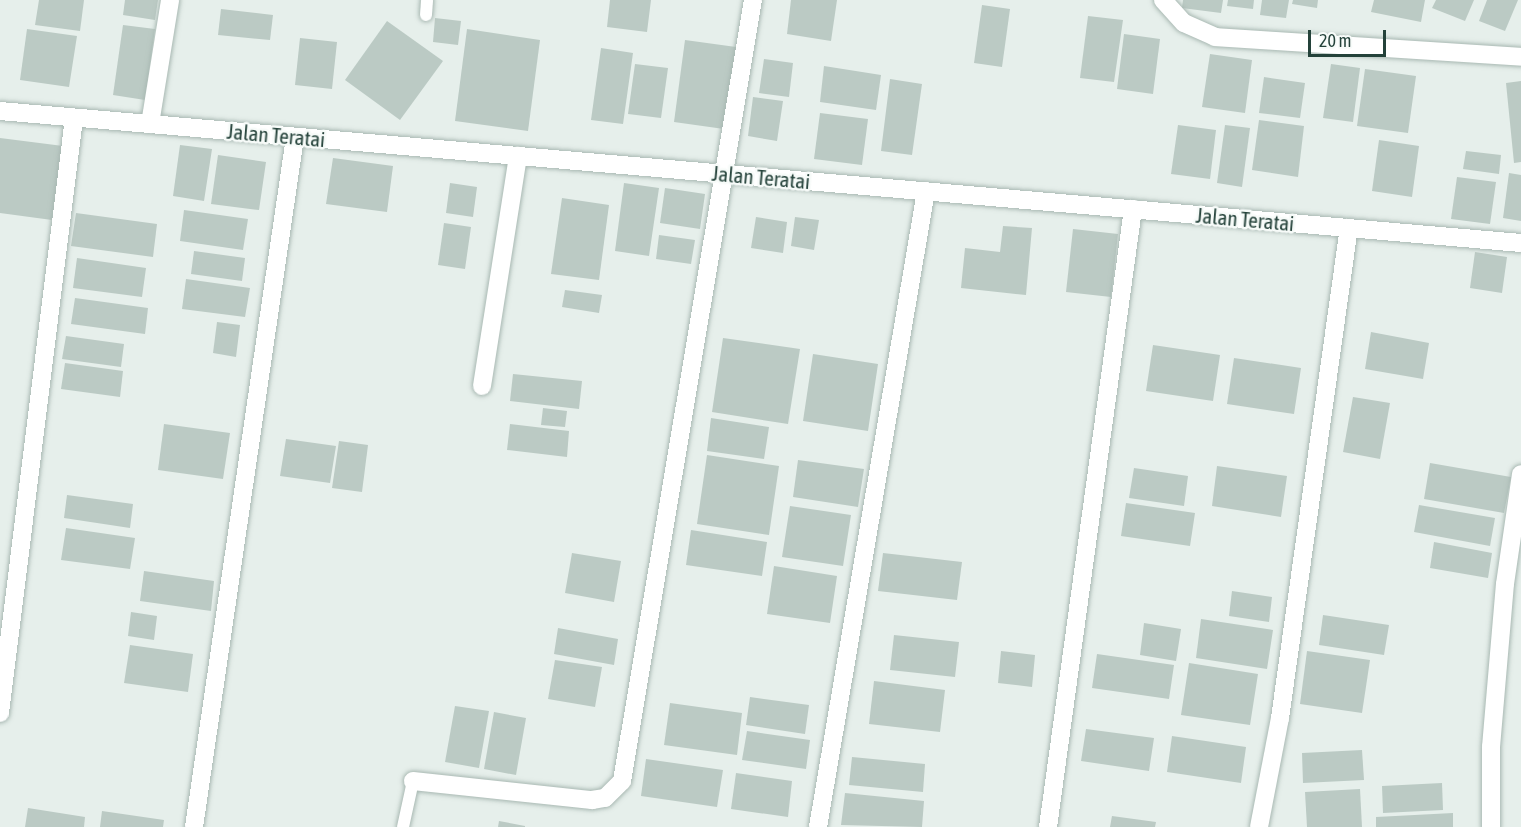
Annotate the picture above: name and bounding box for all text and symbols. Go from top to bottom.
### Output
scale bar [1311,18,1389,56]
text: 20 m [1319,30,1351,51]
street label: Jalan Teratai [226,118,326,152]
street label: Jalan Teratai [711,160,811,194]
street label: Jalan Teratai [1195,202,1295,236]

